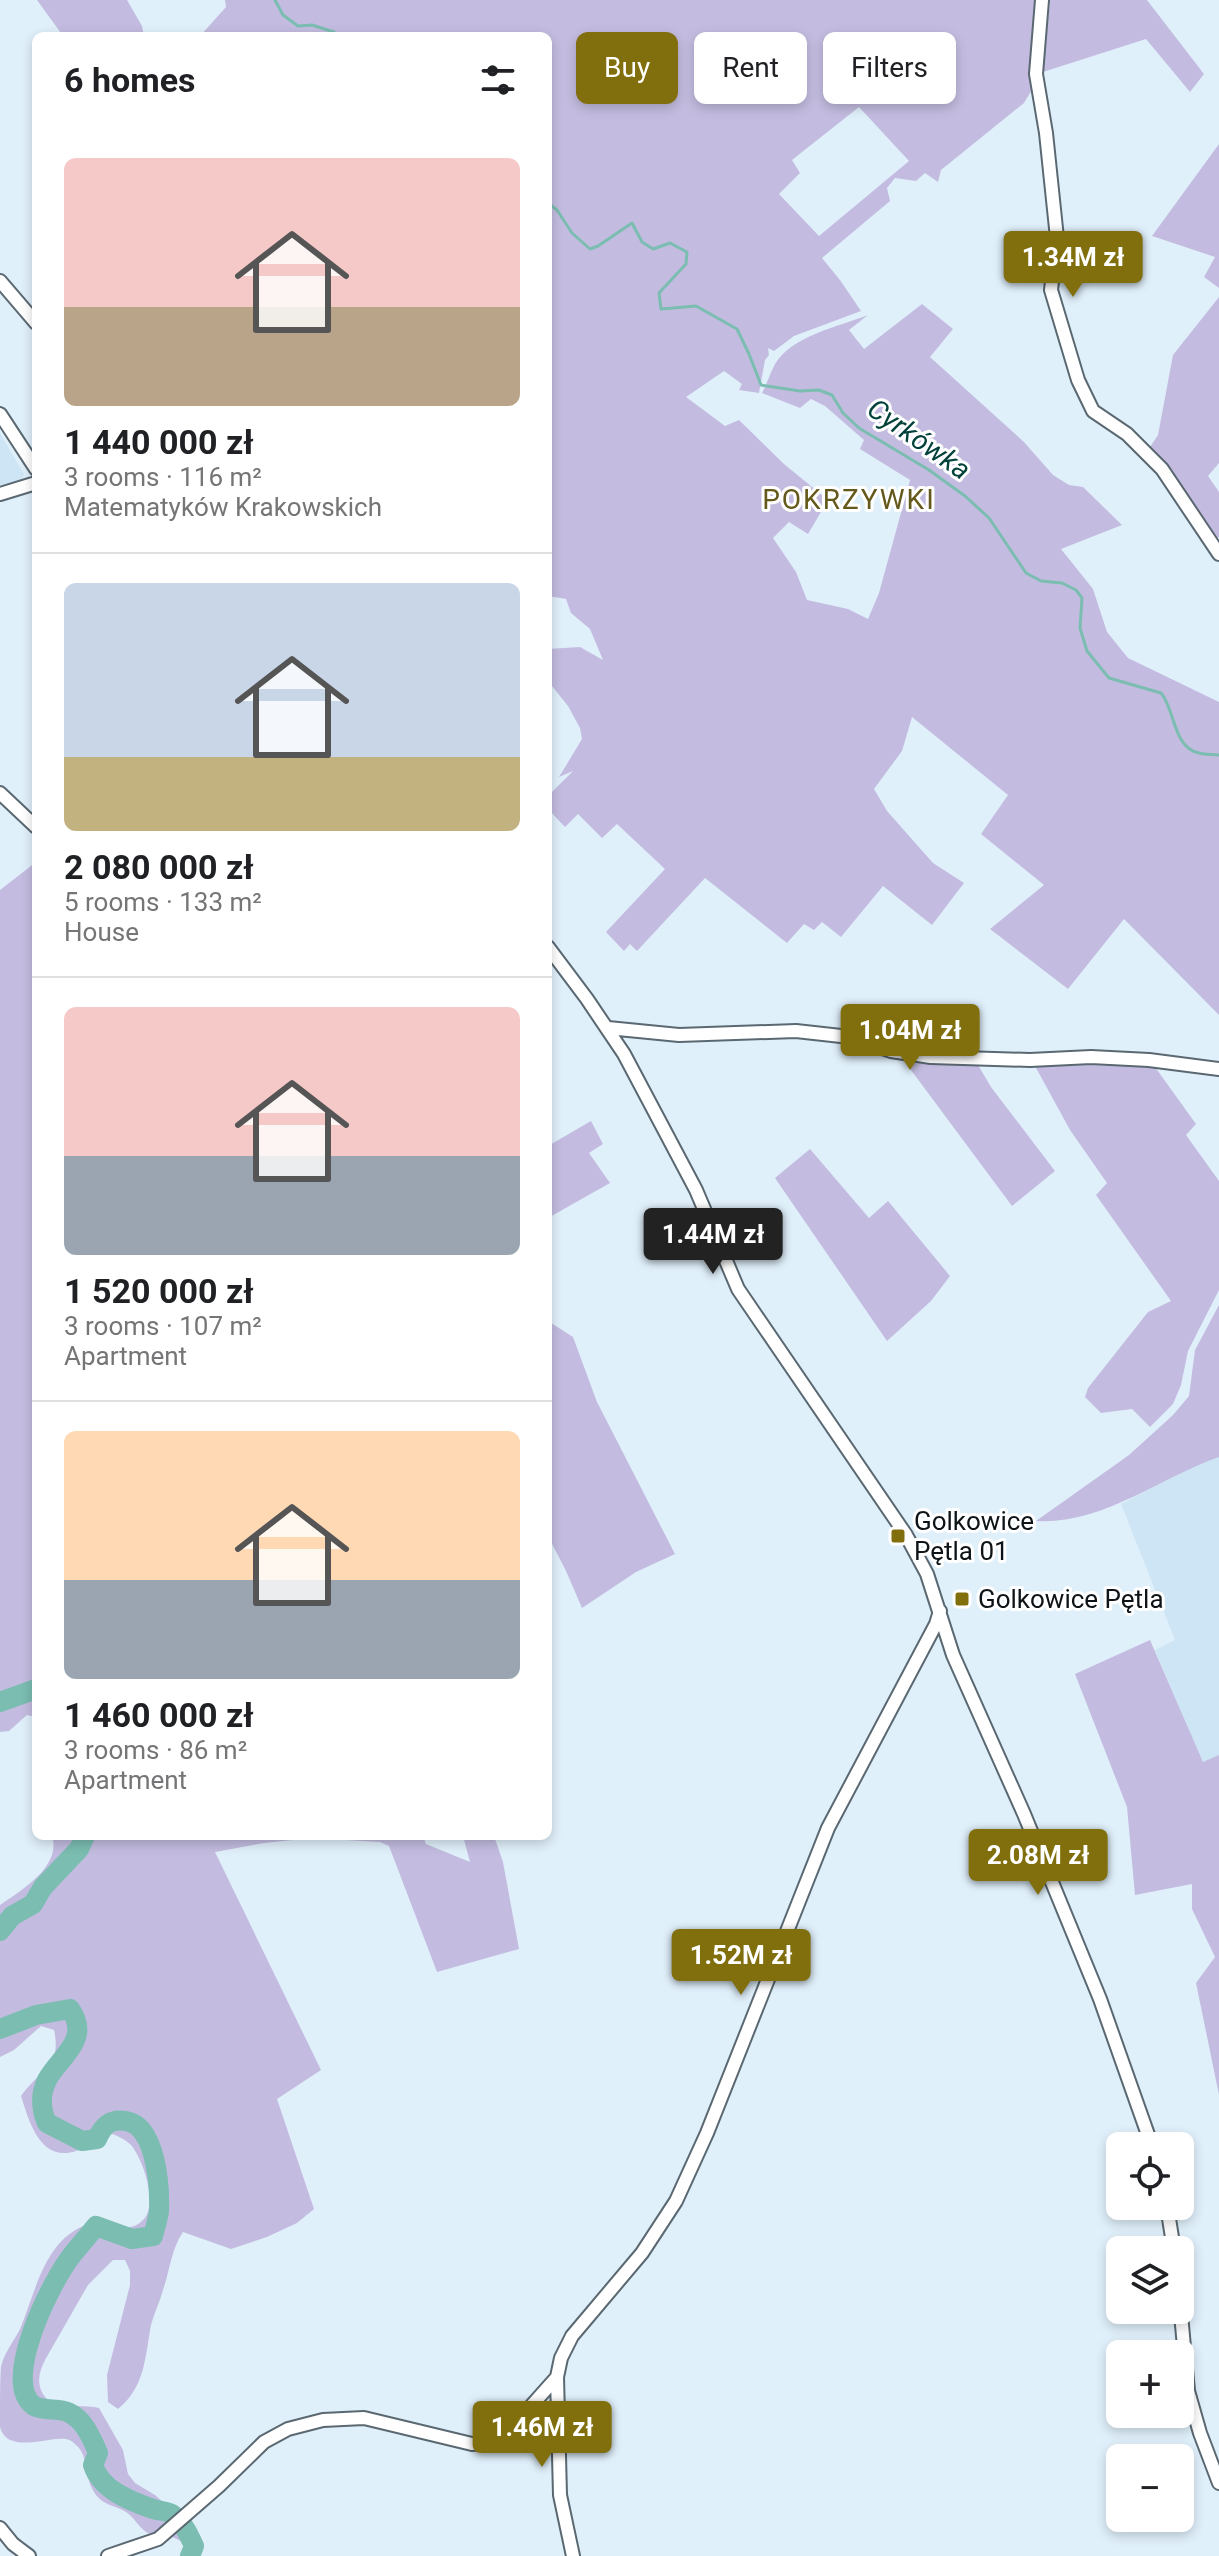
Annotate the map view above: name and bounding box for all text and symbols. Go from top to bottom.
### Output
chip: Buy [576,32,678,104]
chip: Rent [694,32,807,104]
chip: Filters [823,32,956,104]
icon: filters [476,58,520,102]
text: 6 homes [64,60,195,100]
icon: home [220,210,364,354]
pin: 1.34M zł [990,231,1156,299]
text: 1.34M zł [1022,242,1124,272]
water label: Cyrkówka [861,392,977,486]
text: 1 440 000 zł [64,422,254,462]
text: 3 rooms · 116 m² [64,462,262,492]
district label: POKRZYWKI [762,483,936,516]
text: Matematyków Krakowskich [64,492,382,522]
icon: home [220,635,364,779]
text: 2 080 000 zł [64,847,254,887]
text: 5 rooms · 133 m² [64,887,262,917]
text: House [64,917,139,947]
pin: 1.04M zł [827,1004,993,1072]
text: 1.04M zł [859,1015,961,1045]
icon: home [220,1059,364,1203]
pin: 1.44M zł [630,1208,796,1276]
text: 1.44M zł [662,1219,764,1249]
text: 1 520 000 zł [64,1271,254,1311]
text: 3 rooms · 107 m² [64,1311,262,1341]
text: Apartment [64,1341,187,1371]
icon: home [220,1483,364,1627]
place label: Golkowice Pętla 01 [914,1506,1034,1566]
marker: Golkowice Pętla 01 [889,1527,907,1545]
place label: Golkowice Pętla [978,1584,1164,1614]
marker: Golkowice Pętla [953,1590,971,1608]
text: 1 460 000 zł [64,1695,254,1735]
text: 3 rooms · 86 m² [64,1735,247,1765]
text: Apartment [64,1765,187,1795]
pin: 2.08M zł [955,1829,1121,1897]
text: 2.08M zł [987,1840,1089,1870]
pin: 1.52M zł [658,1929,824,1997]
text: 1.52M zł [690,1940,792,1970]
map controls [1106,2132,1194,2532]
button: locate [1106,2132,1194,2220]
button: layers [1106,2236,1194,2324]
button: + [1106,2340,1194,2428]
pin: 1.46M zł [459,2401,625,2469]
text: 1.46M zł [491,2412,593,2442]
button: − [1106,2444,1194,2532]

